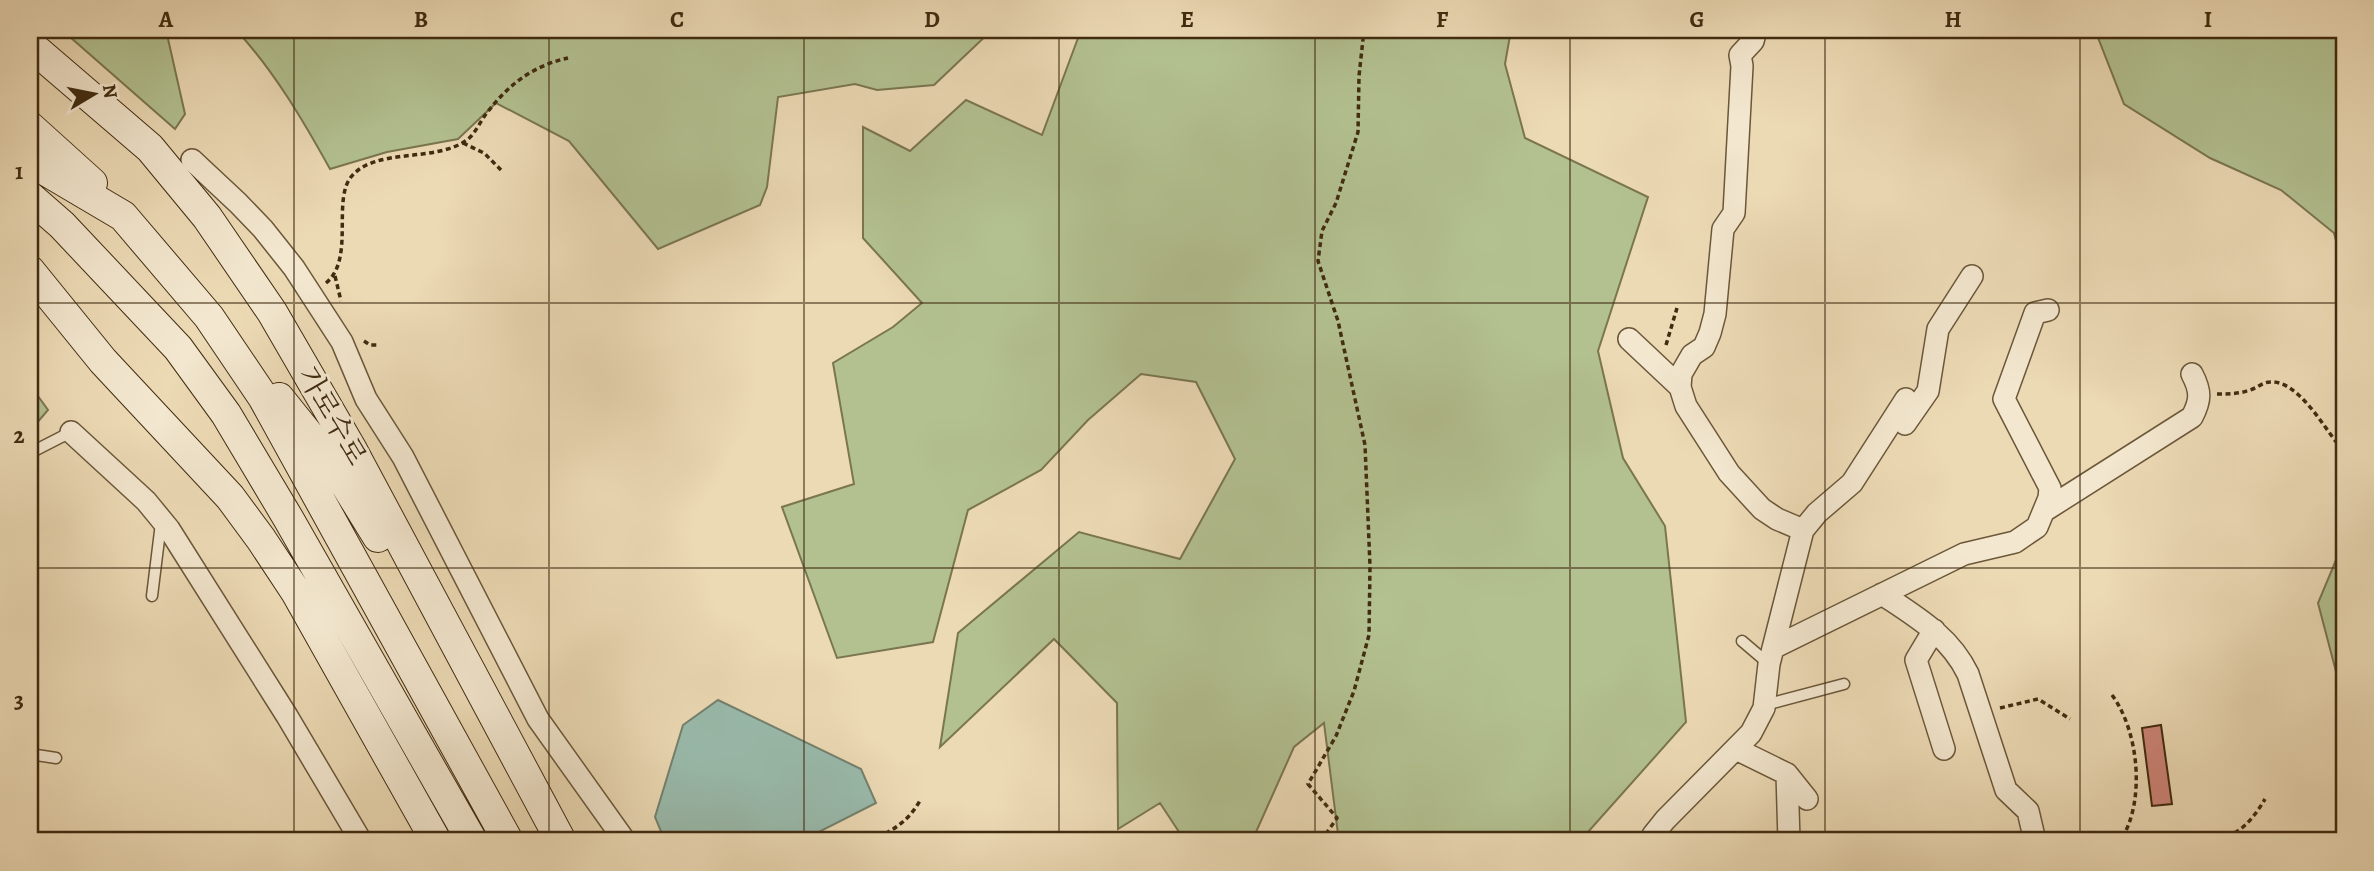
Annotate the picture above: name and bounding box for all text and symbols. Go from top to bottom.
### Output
text: A [158,4,174,35]
text: B [414,4,428,35]
text: C [670,4,684,35]
text: D [924,4,940,35]
text: E [1180,4,1194,35]
text: F [1436,4,1449,35]
text: G [1689,4,1705,35]
text: H [1944,4,1962,35]
text: I [2204,4,2212,35]
north arrow [60,60,130,130]
text: N [96,82,124,100]
text: 1 [15,156,23,187]
street label: 가로수로 [288,360,376,472]
text: 2 [13,420,25,451]
text: 3 [14,685,24,716]

